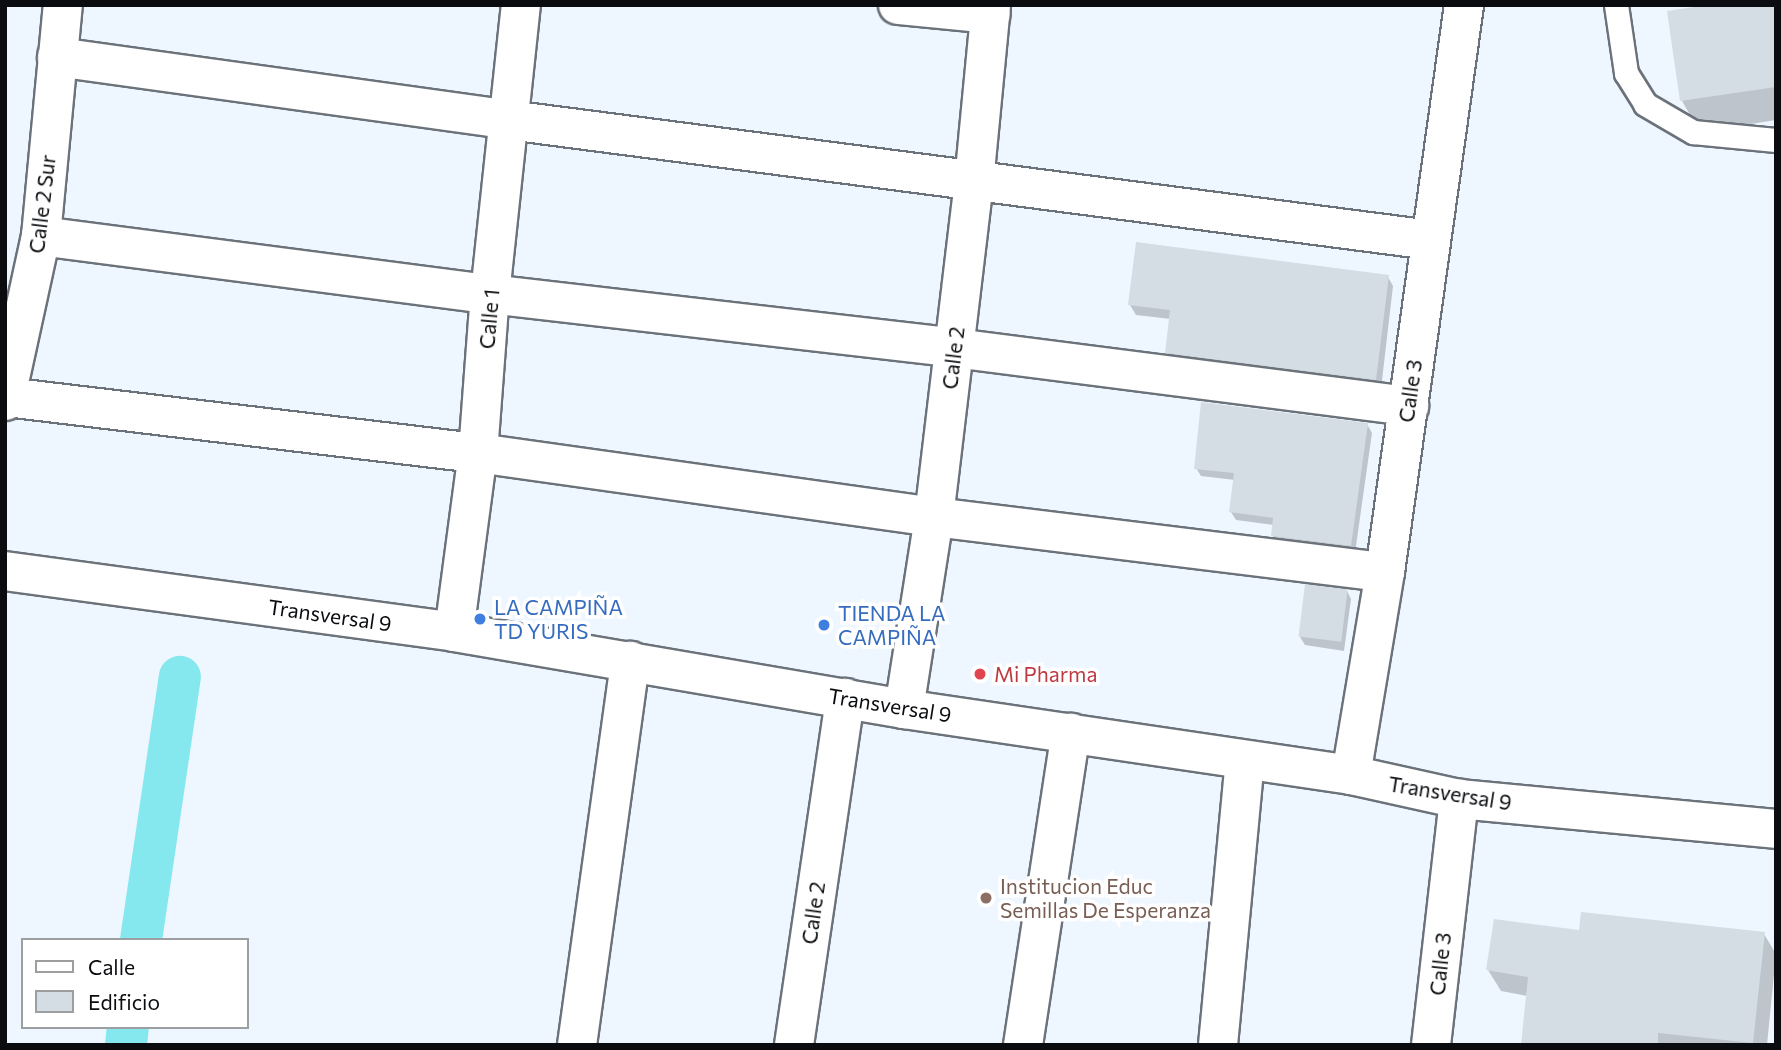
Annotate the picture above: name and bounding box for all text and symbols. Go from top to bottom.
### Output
street label: Calle 2 Sur [23,153,61,255]
street label: Calle 1 [474,288,504,350]
street label: Calle 2 [937,325,969,391]
street label: Calle 3 [1393,358,1427,424]
street label: Transversal 9 [267,594,393,636]
place label: LA CAMPIÑA TD YURIS [494,594,623,644]
place label: TIENDA LA CAMPIÑA [838,600,945,650]
marker: LA CAMPIÑA TD YURIS [472,611,488,627]
marker: TIENDA LA CAMPIÑA [816,617,832,633]
place label: Mi Pharma [994,661,1097,687]
marker: Mi Pharma [972,666,988,682]
street label: Transversal 9 [827,683,953,727]
street label: Transversal 9 [1387,771,1513,815]
place label: Institucion Educ Semillas De Esperanza [1000,873,1211,923]
street label: Calle 2 [796,880,830,946]
marker: Institucion Educ Semillas De Esperanza [978,890,994,906]
street label: Calle 3 [1424,931,1456,997]
legend [21,938,248,1029]
text: Calle [88,954,135,979]
text: Edificio [88,989,160,1014]

